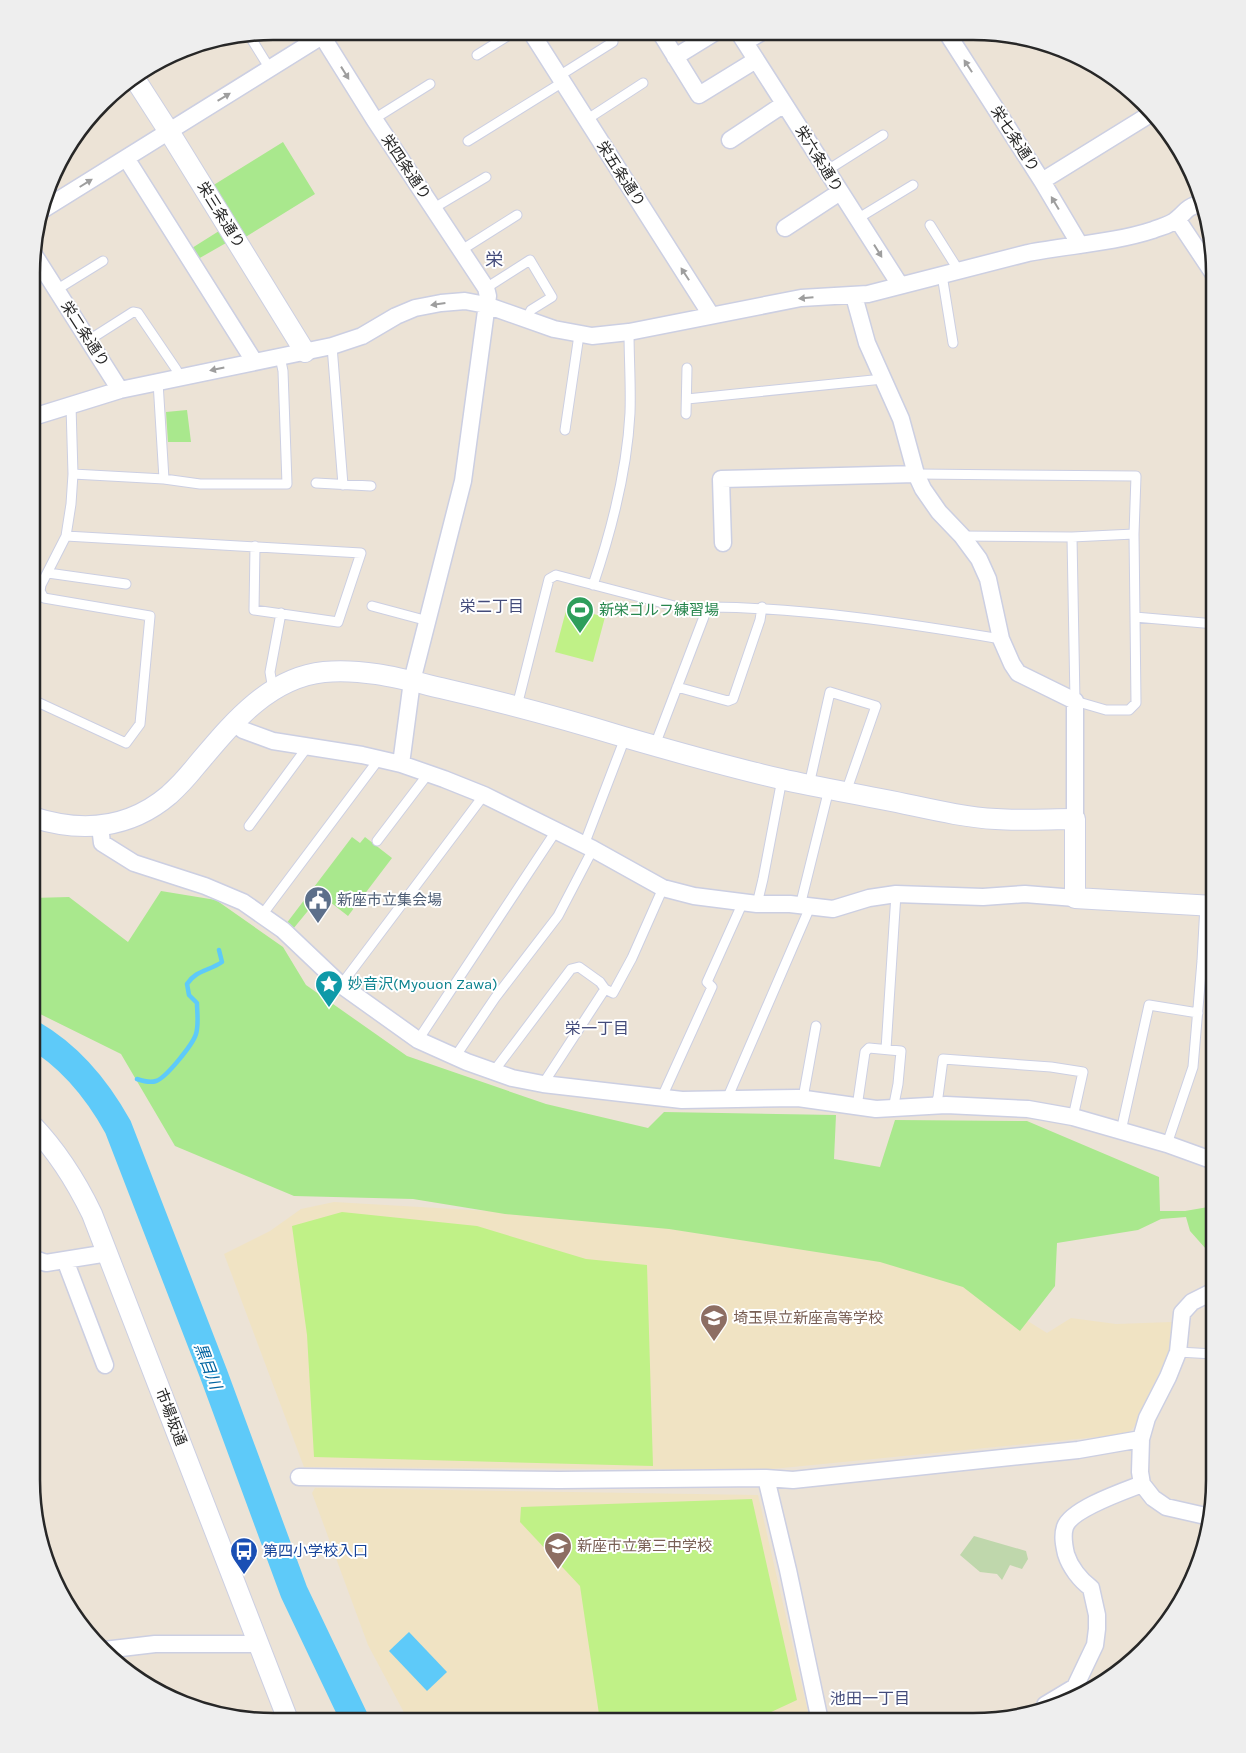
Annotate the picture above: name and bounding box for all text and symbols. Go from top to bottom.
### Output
one-way arrow [963,60,973,73]
one-way arrow [340,66,349,79]
one-way arrow [217,93,230,102]
street label: 栄七条通り [987,103,1043,175]
street label: 栄六条通り [791,122,847,196]
street label: 栄四条通り [378,131,434,203]
street label: 栄五条通り [593,138,649,210]
street label: 栄三条通り [193,178,249,252]
one-way arrow [79,179,92,188]
one-way arrow [1051,197,1060,210]
one-way arrow [873,245,883,258]
district label: 栄 [485,249,503,271]
one-way arrow [680,267,689,281]
one-way arrow [797,295,813,303]
street label: 栄二条通り [57,298,113,370]
one-way arrow [429,300,445,308]
one-way arrow [208,366,224,374]
sports icon: 新栄ゴルフ練習場 [565,595,595,634]
district label: 栄二丁目 [460,597,524,616]
place label: 新栄ゴルフ練習場 [599,601,719,619]
public building icon: 新座市立集会場 [303,885,333,924]
place label: 新座市立集会場 [337,891,442,909]
place icon: 妙音沢(Myouon Zawa) [314,969,344,1008]
place label: 妙音沢(Myouon Zawa) [348,975,498,993]
district label: 栄一丁目 [565,1019,629,1038]
school or university icon: 埼玉県立新座高等学校 [699,1303,729,1342]
place label: 埼玉県立新座高等学校 [733,1309,883,1327]
water label: 黒目川 [191,1340,226,1394]
street label: 市場坂通 [152,1386,190,1448]
school or university icon: 新座市立第三中学校 [543,1531,573,1570]
bus stop icon: 第四小学校入口 [229,1536,259,1575]
place label: 新座市立第三中学校 [577,1537,712,1555]
place label: 第四小学校入口 [263,1542,368,1560]
district label: 池田一丁目 [830,1689,910,1708]

